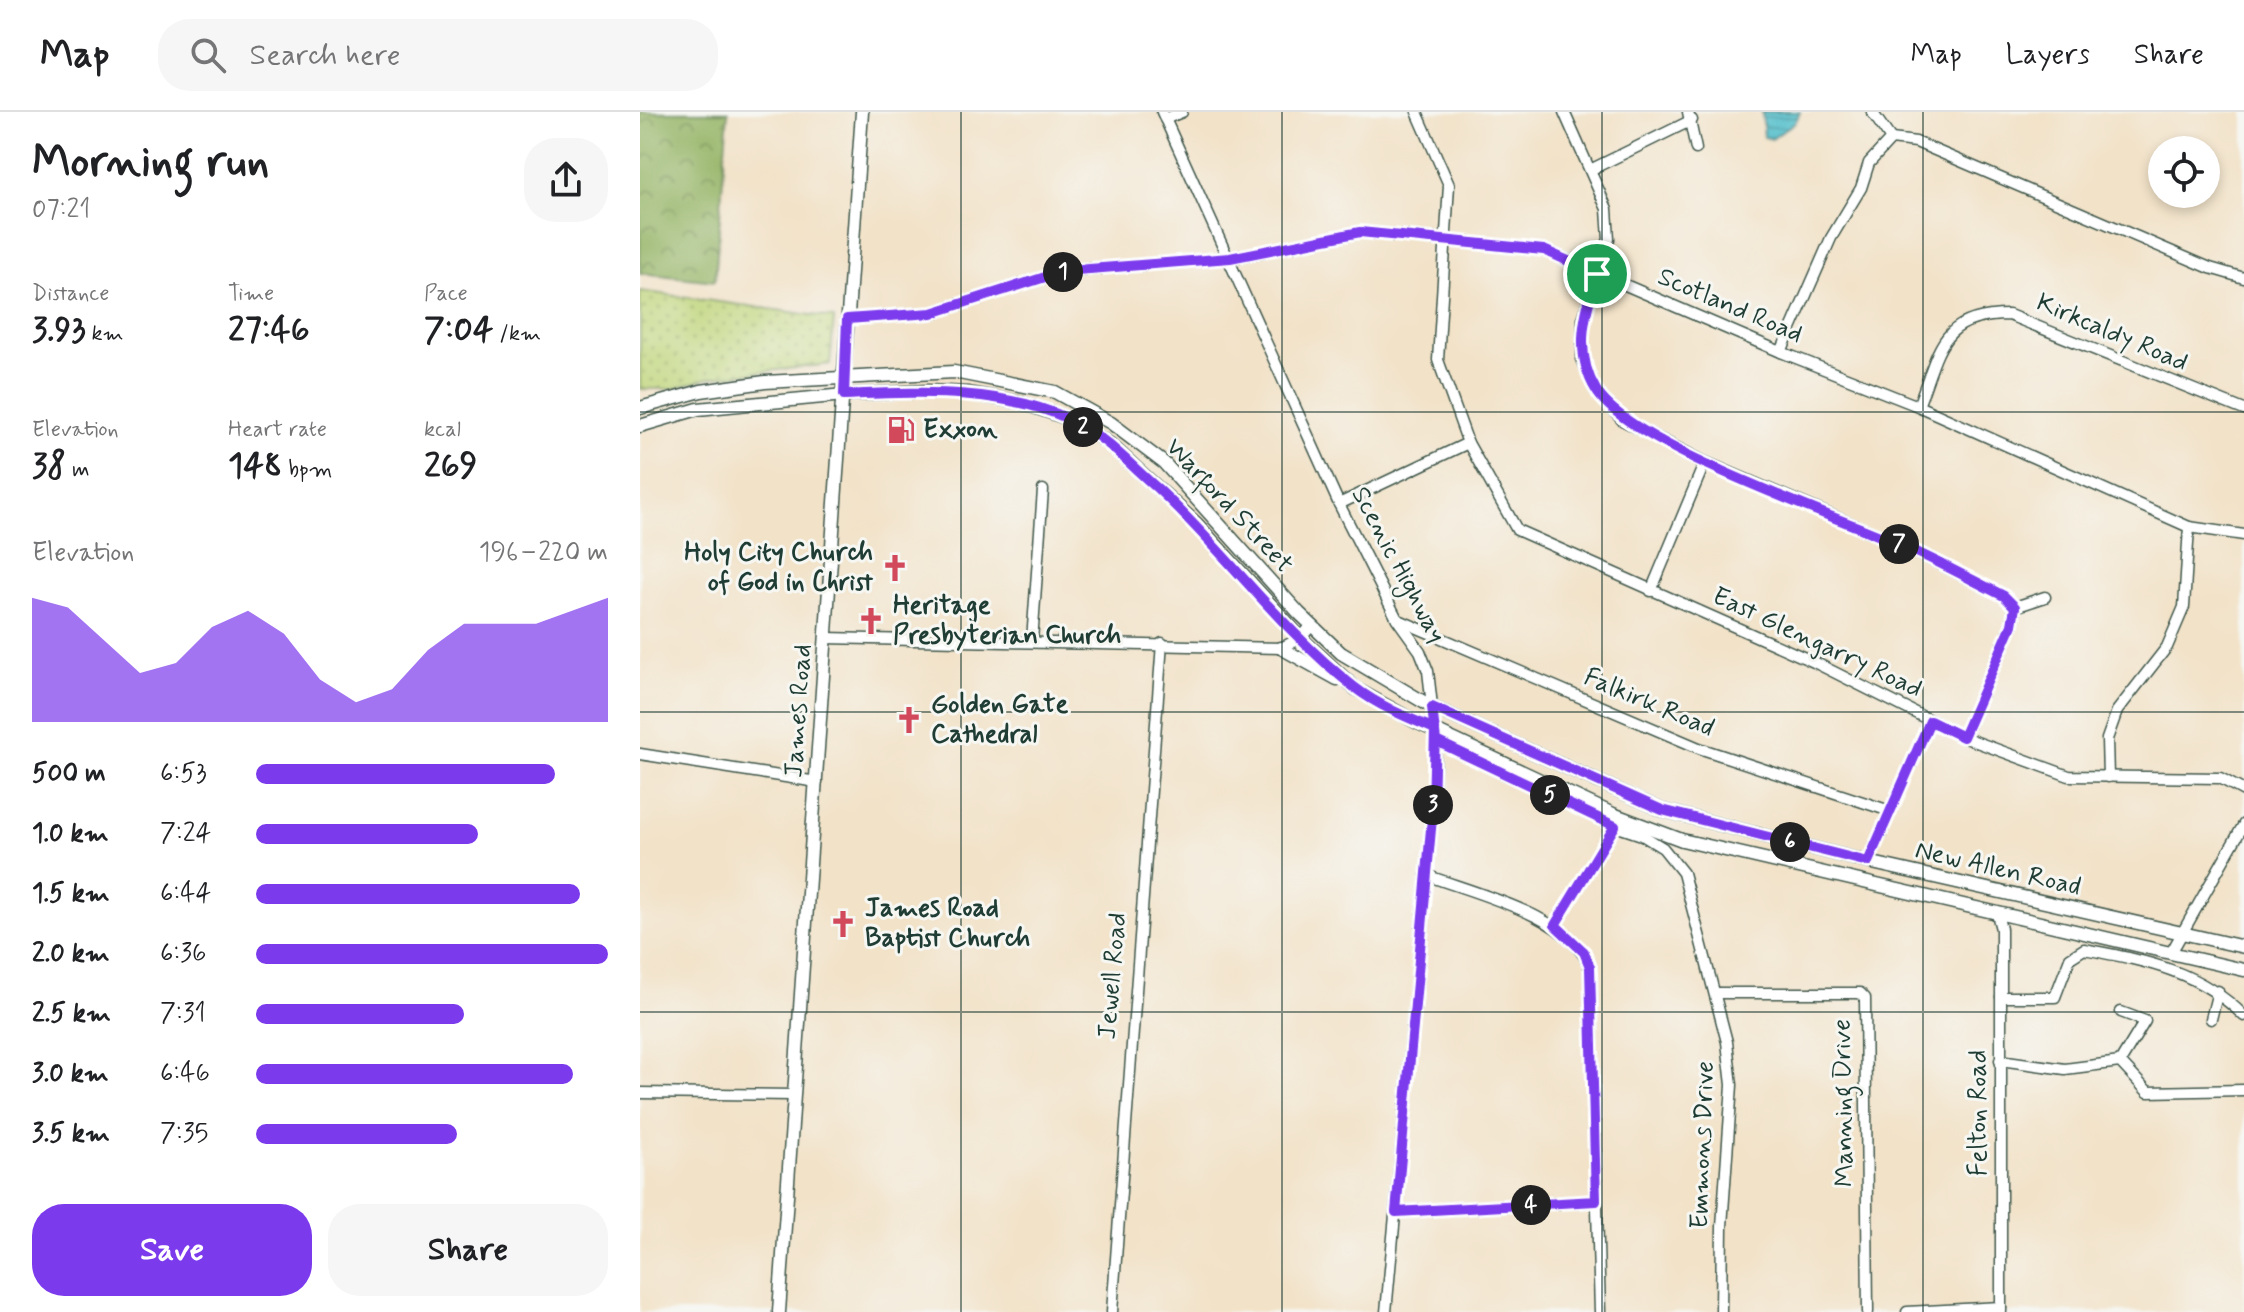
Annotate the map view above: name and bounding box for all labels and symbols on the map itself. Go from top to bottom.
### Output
pin [1563,240,1631,308]
pin: 1 [1043,252,1083,292]
street label: Scotland Road [1652,260,1808,352]
street label: Kirkcaldy Road [2031,286,2193,380]
pin: 2 [1063,407,1103,447]
place label: Exxon [923,413,998,447]
fuel station icon: Exxon [886,415,916,445]
street label: Warford Street [1156,431,1301,582]
street label: Scenic Highway [1341,481,1453,650]
pin: 7 [1879,524,1919,564]
place label: Holy City Church of God in Christ [684,536,874,600]
church icon: Holy City Church of God in Christ [880,553,910,583]
street label: East Glengarry Road [1707,579,1927,707]
place label: Heritage Presbyterian Church [893,589,1121,653]
church icon: Heritage Presbyterian Church [856,606,886,636]
street label: James Road [777,643,821,779]
street label: Falkirk Road [1579,660,1719,746]
place label: Golden Gate Cathedral [931,688,1069,752]
church icon: Golden Gate Cathedral [894,705,924,735]
pin: 5 [1530,775,1570,815]
pin: 3 [1413,785,1453,825]
pin: 6 [1770,822,1810,862]
street label: New Allen Road [1912,833,2084,905]
place label: James Road Baptist Church [865,892,1030,956]
church icon: James Road Baptist Church [828,909,858,939]
street label: Jewell Road [1091,911,1135,1041]
street label: Manning Drive [1826,1019,1865,1187]
street label: Felton Road [1962,1050,1996,1176]
street label: Emmons Drive [1683,1060,1723,1230]
pin: 4 [1511,1185,1551,1225]

